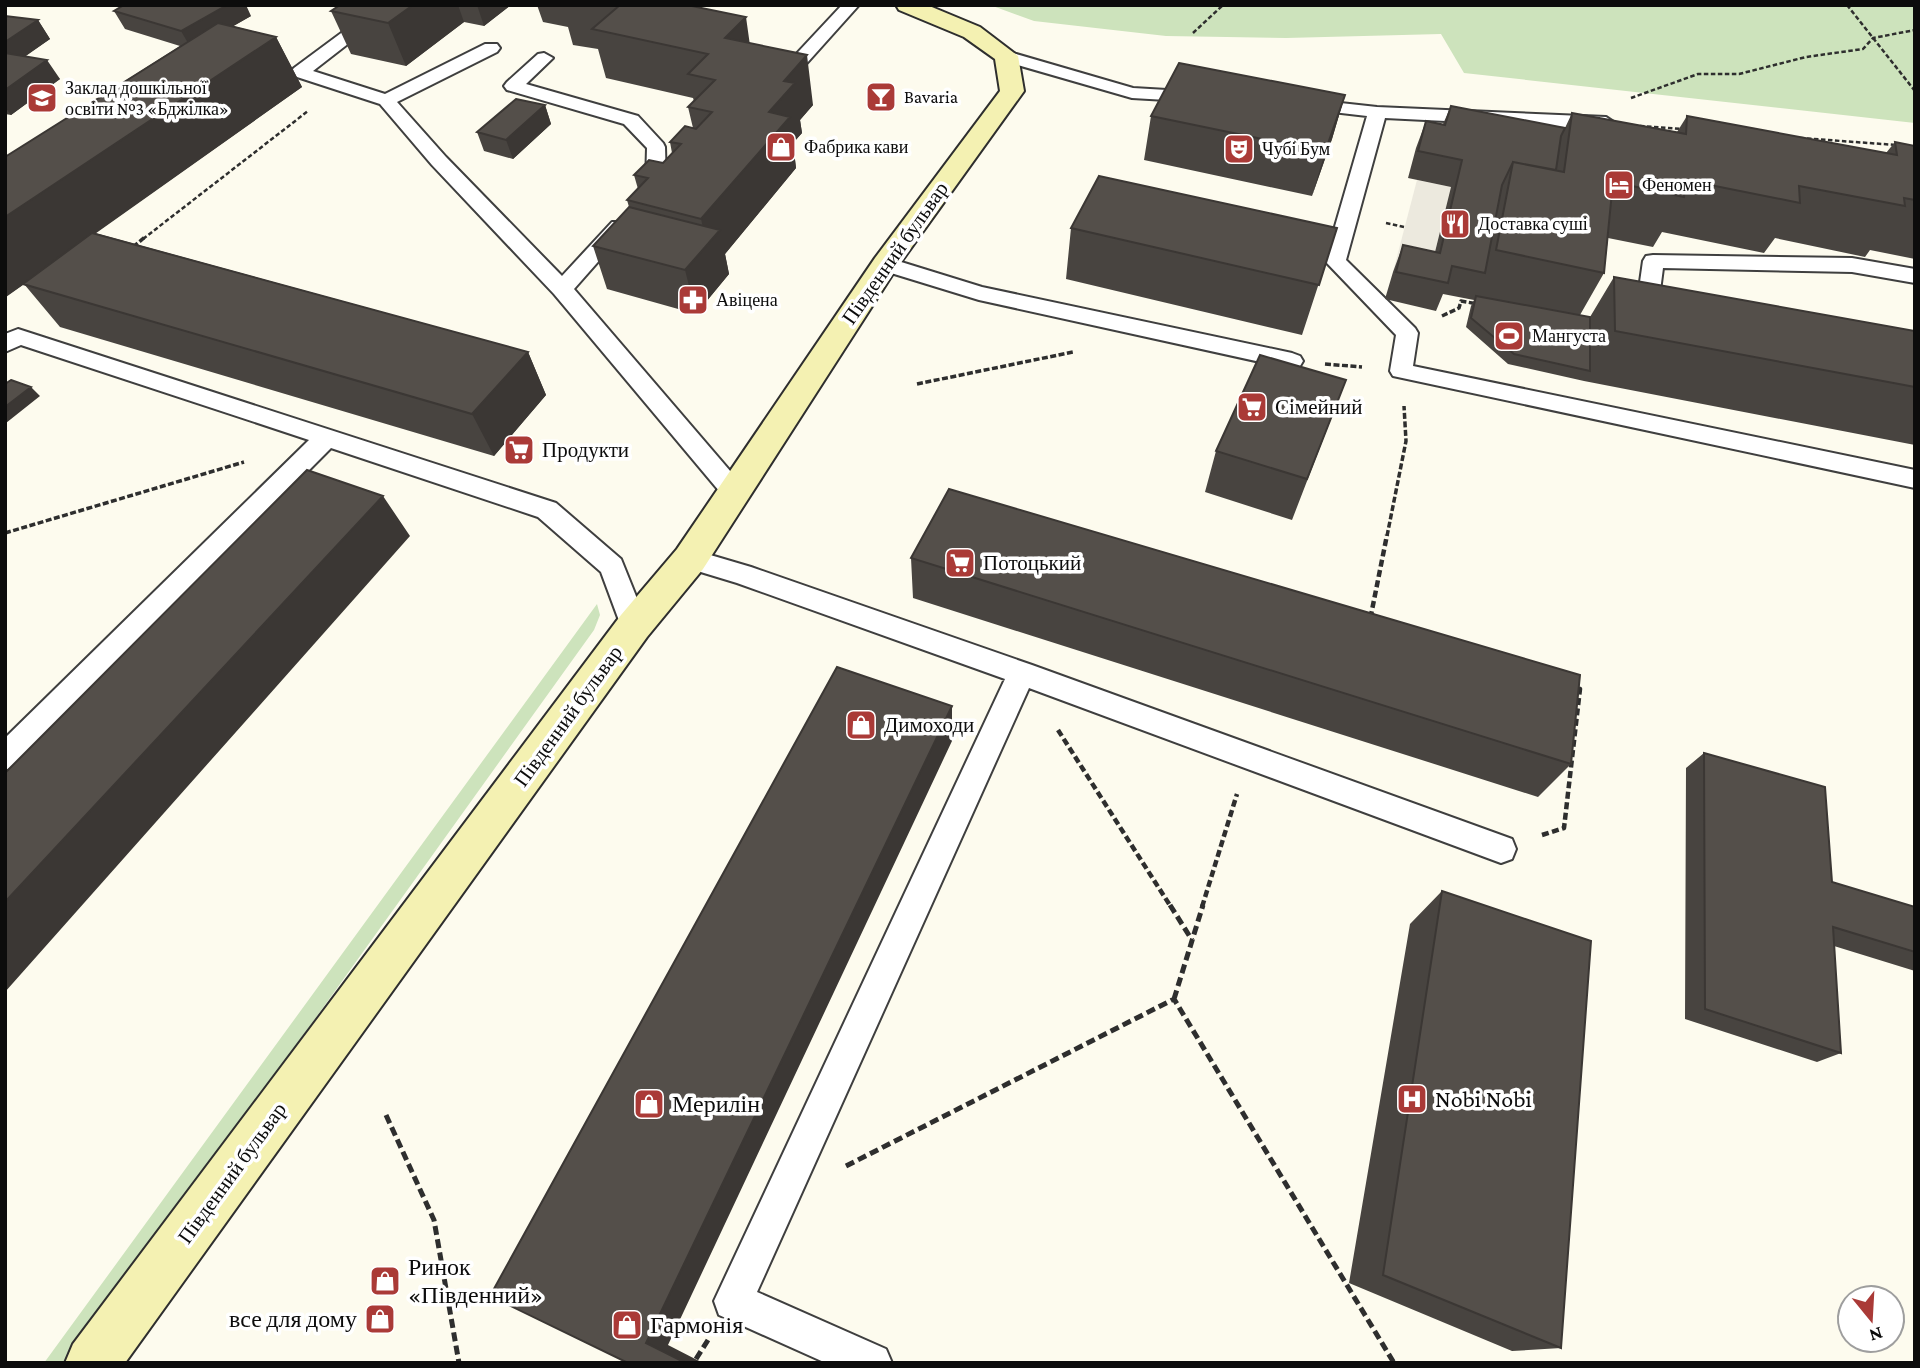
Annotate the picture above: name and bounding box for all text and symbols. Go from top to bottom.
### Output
place label: Заклад дошкільної освіти №3 «Бджілка» [65,78,229,119]
bar icon: Bavaria [864,80,898,114]
school or university icon: Заклад дошкільної освіти №3 «Бджілка» [25,81,59,115]
place label: Bavaria [904,87,958,107]
shop icon: Фабрика кави [764,130,798,164]
theatre icon: Чубі Бум [1222,132,1256,166]
place label: Фабрика кави [804,137,909,157]
place label: Чубі Бум [1262,139,1330,159]
hotel icon: Феномен [1602,168,1636,202]
place label: Феномен [1642,175,1712,195]
street label: Південний бульвар [837,177,953,329]
restaurant icon: Доставка суші [1438,207,1472,241]
place label: Доставка суші [1478,214,1588,234]
pharmacy icon: Авіцена [676,283,710,317]
place label: Авіцена [716,290,778,310]
sports icon: Мангуста [1492,319,1526,353]
place label: Мангуста [1532,326,1606,346]
supermarket icon: Сімейний [1235,390,1269,424]
place label: Сімейний [1275,395,1362,419]
supermarket icon: Продукти [502,433,536,467]
place label: Продукти [542,438,629,462]
supermarket icon: Потоцький [943,546,977,580]
place label: Потоцький [983,551,1081,575]
street label: Південний бульвар [509,641,627,791]
shop icon: Димоходи [844,708,878,742]
place label: Димоходи [884,713,974,737]
hospital icon: Nobi Nobi [1395,1082,1429,1116]
place label: Nobi Nobi [1435,1085,1532,1112]
shop icon: Мерилін [632,1087,666,1121]
place label: Мерилін [672,1090,760,1117]
street label: Південний бульвар [173,1098,291,1248]
place label: Ринок «Південний» [408,1253,543,1308]
shop icon: Ринок «Південний» [368,1264,402,1298]
north arrow [1836,1284,1906,1354]
shop icon: все для дому [363,1302,397,1336]
place label: все для дому [229,1305,357,1332]
shop icon: Гармонія [610,1308,644,1342]
place label: Гармонія [650,1311,743,1338]
text: N [1867,1323,1886,1347]

